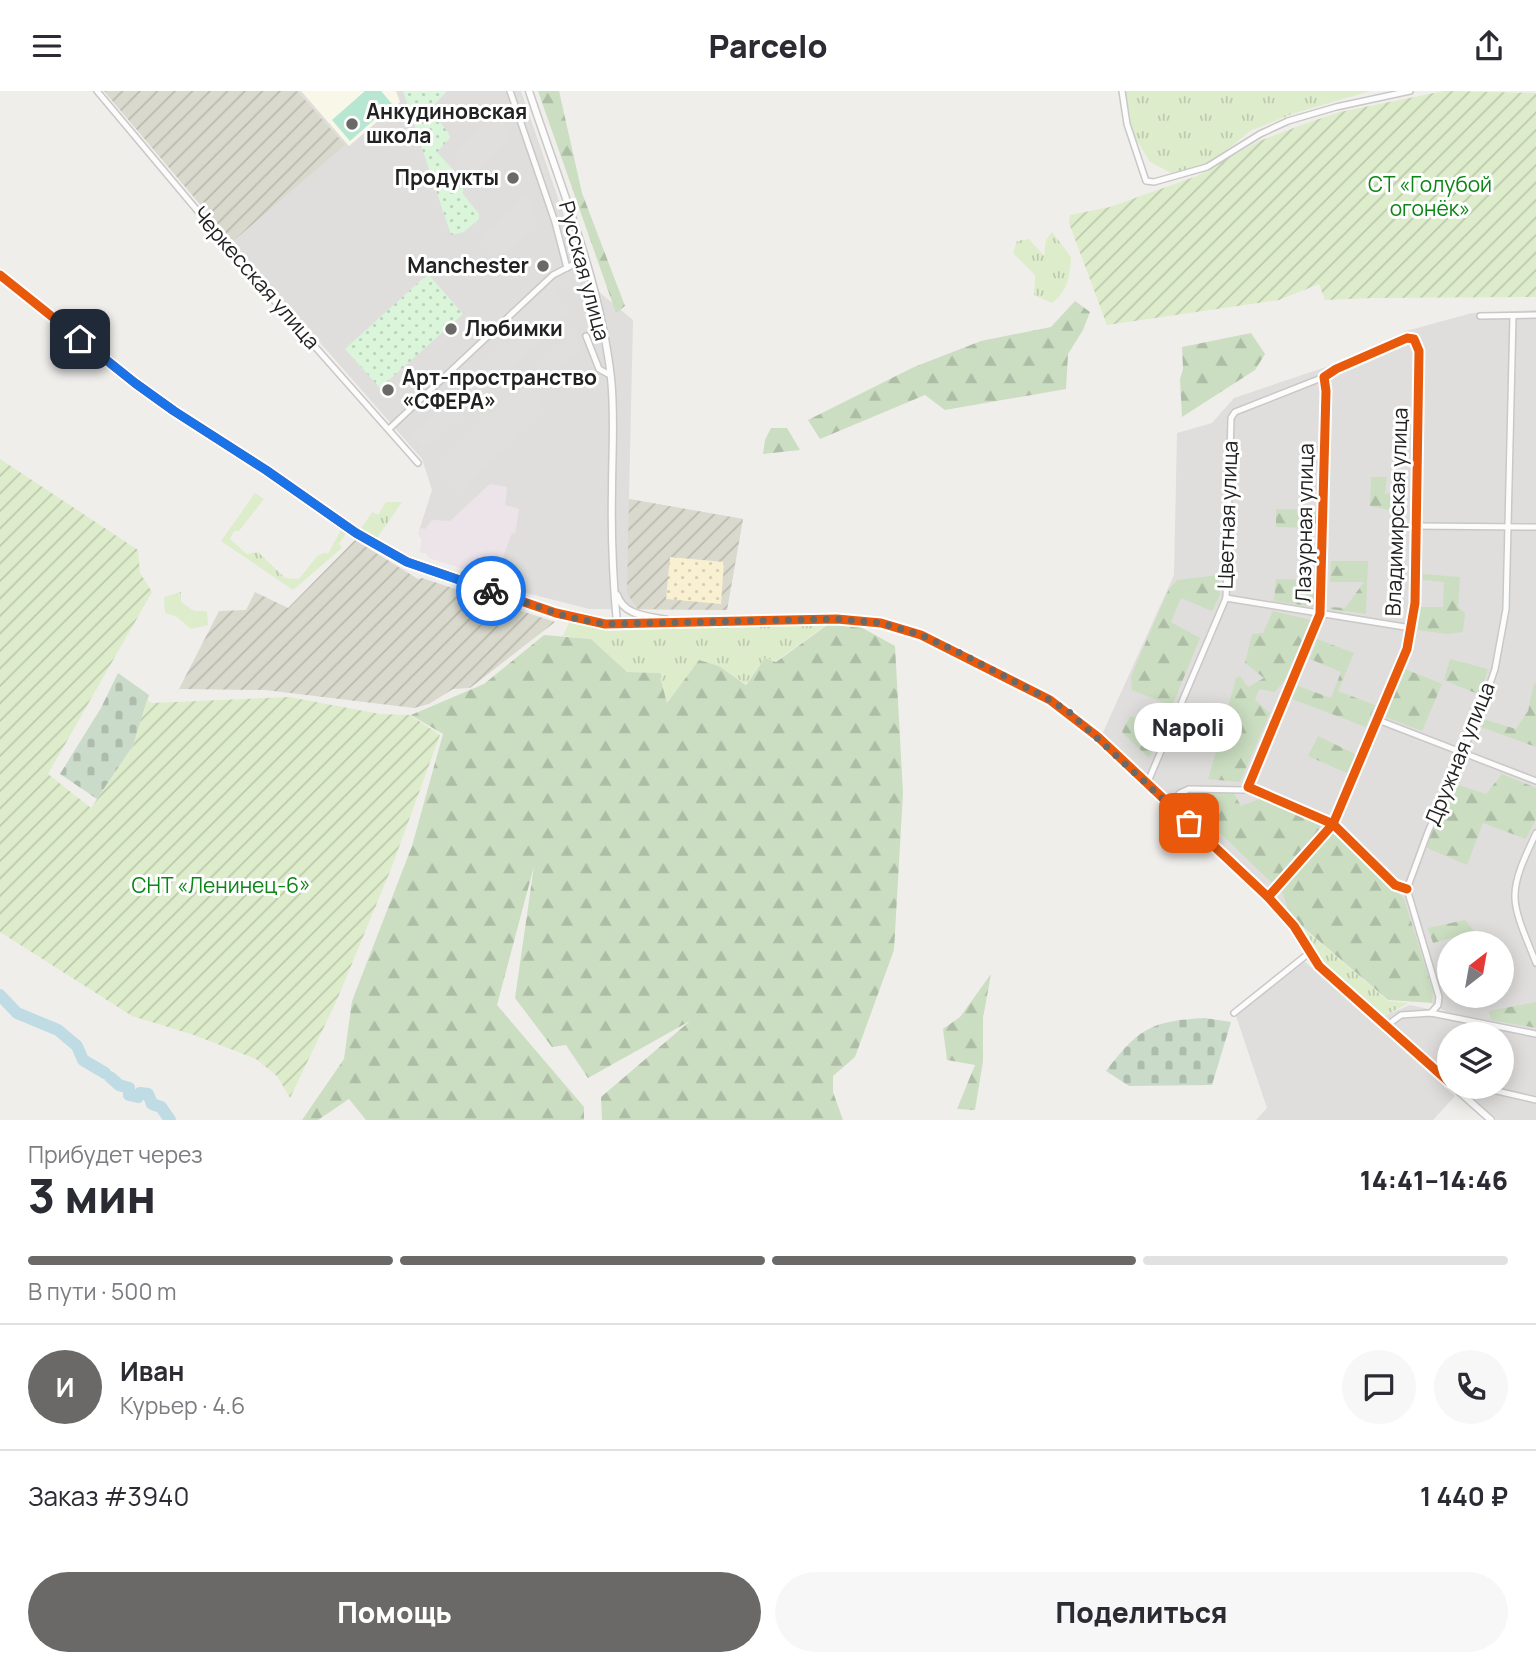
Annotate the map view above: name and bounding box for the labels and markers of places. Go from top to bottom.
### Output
place label: Анкудиновская школа [366,97,527,149]
marker: Анкудиновская школа [344,116,360,132]
place label: Продукты [395,163,499,191]
marker: Продукты [505,170,521,186]
place label: Manchester [407,251,529,279]
marker: Manchester [535,258,551,274]
pin [50,309,110,369]
place label: Любимки [465,314,563,342]
marker: Любимки [443,321,459,337]
place label: Арт-пространство «СФЕРА» [402,363,597,415]
marker: Арт-пространство «СФЕРА» [380,382,396,398]
callout: Napoli [1135,704,1243,753]
pin [1159,793,1219,853]

